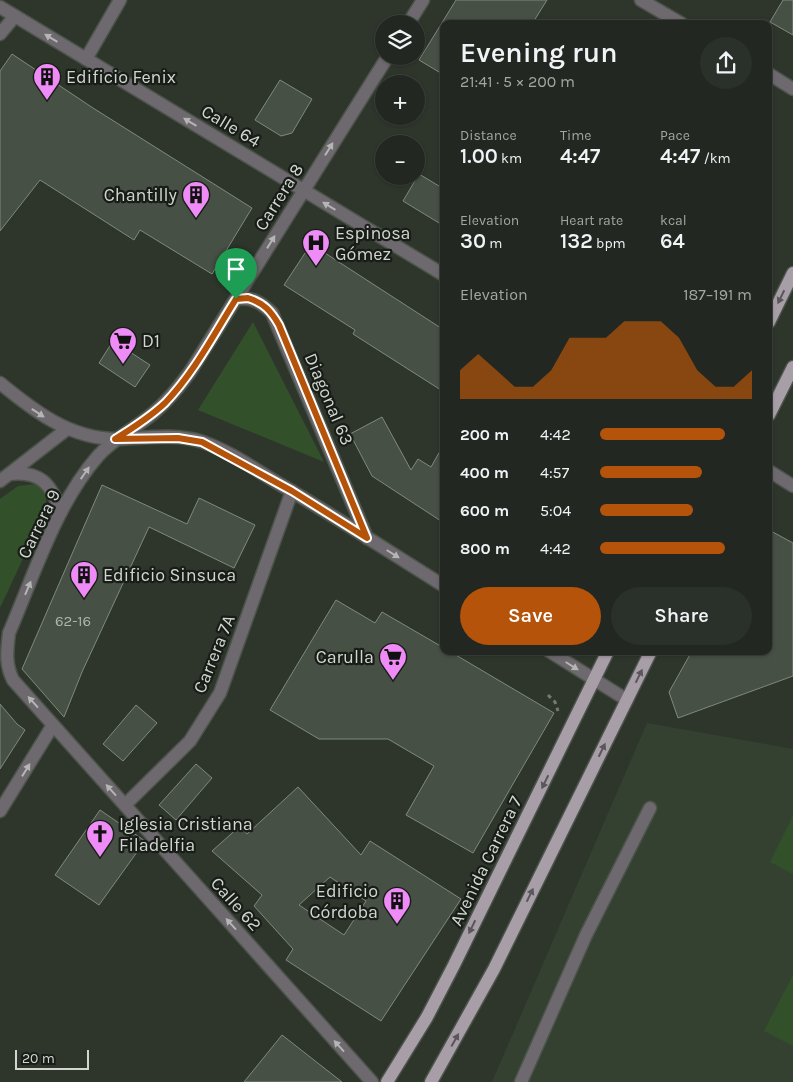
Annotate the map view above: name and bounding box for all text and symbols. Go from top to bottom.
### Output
map controls [375,15,425,185]
button: layers [375,15,425,65]
one-way arrow [44,33,58,42]
text: Evening run [460,36,617,69]
button: share [700,37,752,89]
building icon: Edificio Fenix [32,62,62,101]
place label: Edificio Fenix [66,66,176,88]
text: 21:41 · 5 × 200 m [460,72,575,91]
button: + [375,75,425,125]
street label: Calle 64 [198,100,264,152]
one-way arrow [183,117,197,126]
text: Distance [460,127,517,144]
text: Time [560,127,591,144]
text: Pace [660,127,690,144]
button: − [375,135,425,185]
one-way arrow [325,142,334,156]
text: 1.00 [460,144,498,168]
text: 4:47 [560,144,600,168]
text: 4:47 [660,144,700,168]
text: km [498,150,522,167]
text: /km [700,150,731,167]
street label: Carrera 8 [250,159,308,235]
building icon: Chantilly [181,180,211,219]
place label: Chantilly [104,184,178,206]
one-way arrow [322,201,335,210]
text: Elevation [460,212,519,229]
text: Heart rate [560,212,623,229]
text: kcal [660,212,687,229]
place label: Espinosa Gómez [335,222,411,265]
hospital icon: Espinosa Gómez [301,228,331,267]
text: 30 [460,229,486,253]
text: 132 [560,229,593,253]
text: 64 [660,229,685,253]
text: m [486,235,502,252]
text: bpm [593,235,626,252]
one-way arrow [266,236,276,249]
pin [215,248,257,299]
icon: arrive [222,255,250,283]
text: Elevation [460,285,528,304]
text: 187–191 m [683,285,752,304]
one-way arrow [777,290,785,305]
supermarket icon: D1 [108,326,138,365]
place label: D1 [142,330,160,352]
street label: Diagonal 63 [300,350,358,448]
one-way arrow [32,408,45,418]
text: 200 m [460,425,509,444]
text: 4:42 [540,425,571,444]
text: 400 m [460,463,509,482]
text: 4:57 [540,463,569,482]
one-way arrow [80,466,90,480]
street label: Carrera 9 [13,486,65,562]
text: 600 m [460,501,509,520]
text: 5:04 [540,501,571,520]
text: 800 m [460,539,510,558]
text: 4:42 [540,539,571,558]
one-way arrow [386,549,400,558]
building icon: Edificio Sinsuca [69,560,99,599]
place label: Edificio Sinsuca [103,564,236,586]
one-way arrow [25,581,33,595]
button: Save [460,587,601,645]
button: Share [611,587,752,645]
house number: 62-16 [55,612,91,630]
street label: Carrera 7A [188,612,240,696]
supermarket icon: Carulla [378,642,408,681]
place label: Carulla [316,646,374,668]
one-way arrow [565,661,578,670]
one-way arrow [635,668,643,683]
one-way arrow [27,697,39,709]
one-way arrow [598,743,606,757]
one-way arrow [21,763,30,776]
one-way arrow [540,775,548,789]
one-way arrow [106,783,117,796]
street label: Avenida Carrera 7 [445,792,527,929]
place label: Iglesia Cristiana Filadelfia [119,813,253,856]
church icon: Iglesia Cristiana Filadelfia [85,819,115,858]
street label: Calle 62 [206,872,266,936]
place label: Edificio Córdoba [310,880,378,923]
building icon: Edificio Córdoba [382,886,412,925]
one-way arrow [526,888,534,903]
one-way arrow [225,919,237,931]
one-way arrow [468,920,476,935]
one-way arrow [451,1033,460,1046]
one-way arrow [333,1040,345,1052]
scale bar [15,1047,89,1070]
text: 20 m [22,1050,55,1067]

